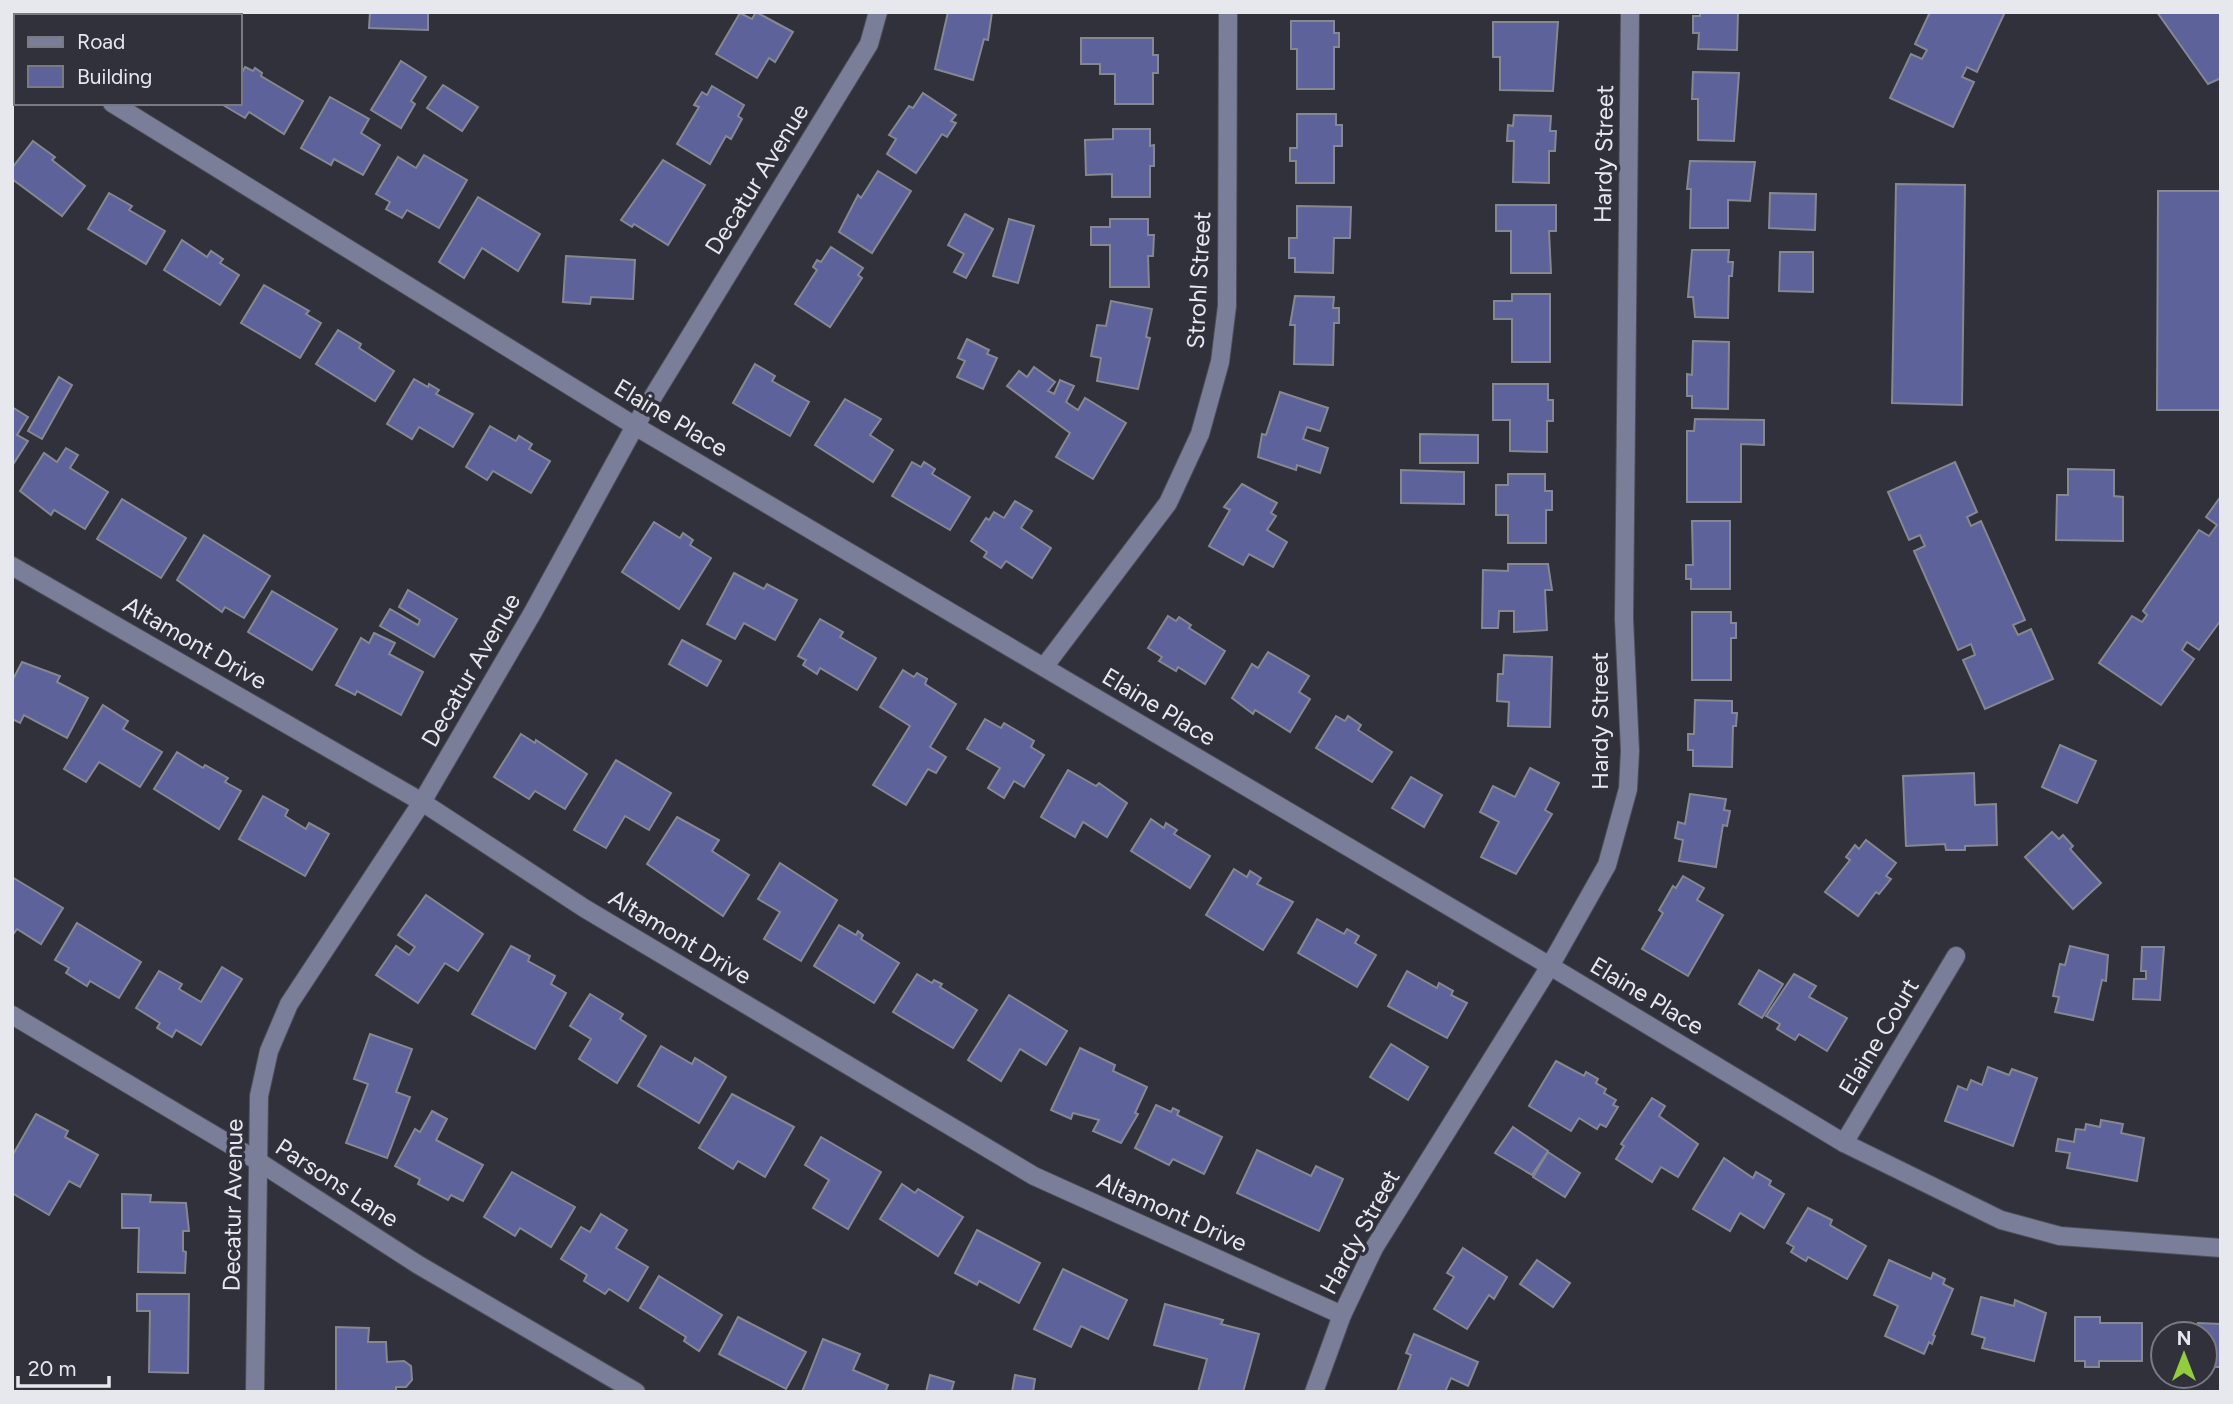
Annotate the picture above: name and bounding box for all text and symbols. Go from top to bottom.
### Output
legend [14,14,242,105]
text: Road [77,29,125,54]
text: Building [77,64,152,89]
street label: Hardy Street [1588,85,1619,223]
street label: Decatur Avenue [699,98,815,260]
street label: Strohl Street [1180,210,1217,349]
street label: Elaine Place [609,372,733,463]
street label: Decatur Avenue [415,588,526,752]
street label: Altamont Drive [118,590,272,695]
street label: Hardy Street [1585,652,1614,790]
street label: Elaine Place [1097,661,1221,752]
street label: Altamont Drive [604,883,757,990]
street label: Elaine Place [1585,950,1709,1041]
street label: Elaine Court [1832,973,1925,1101]
street label: Decatur Avenue [216,1118,249,1291]
street label: Parsons Lane [270,1132,404,1233]
street label: Hardy Street [1313,1164,1406,1299]
street label: Altamont Drive [1093,1166,1252,1258]
north arrow [2149,1320,2219,1390]
text: N [2177,1327,2191,1350]
scale bar [18,1344,108,1388]
text: 20 m [28,1356,76,1381]

